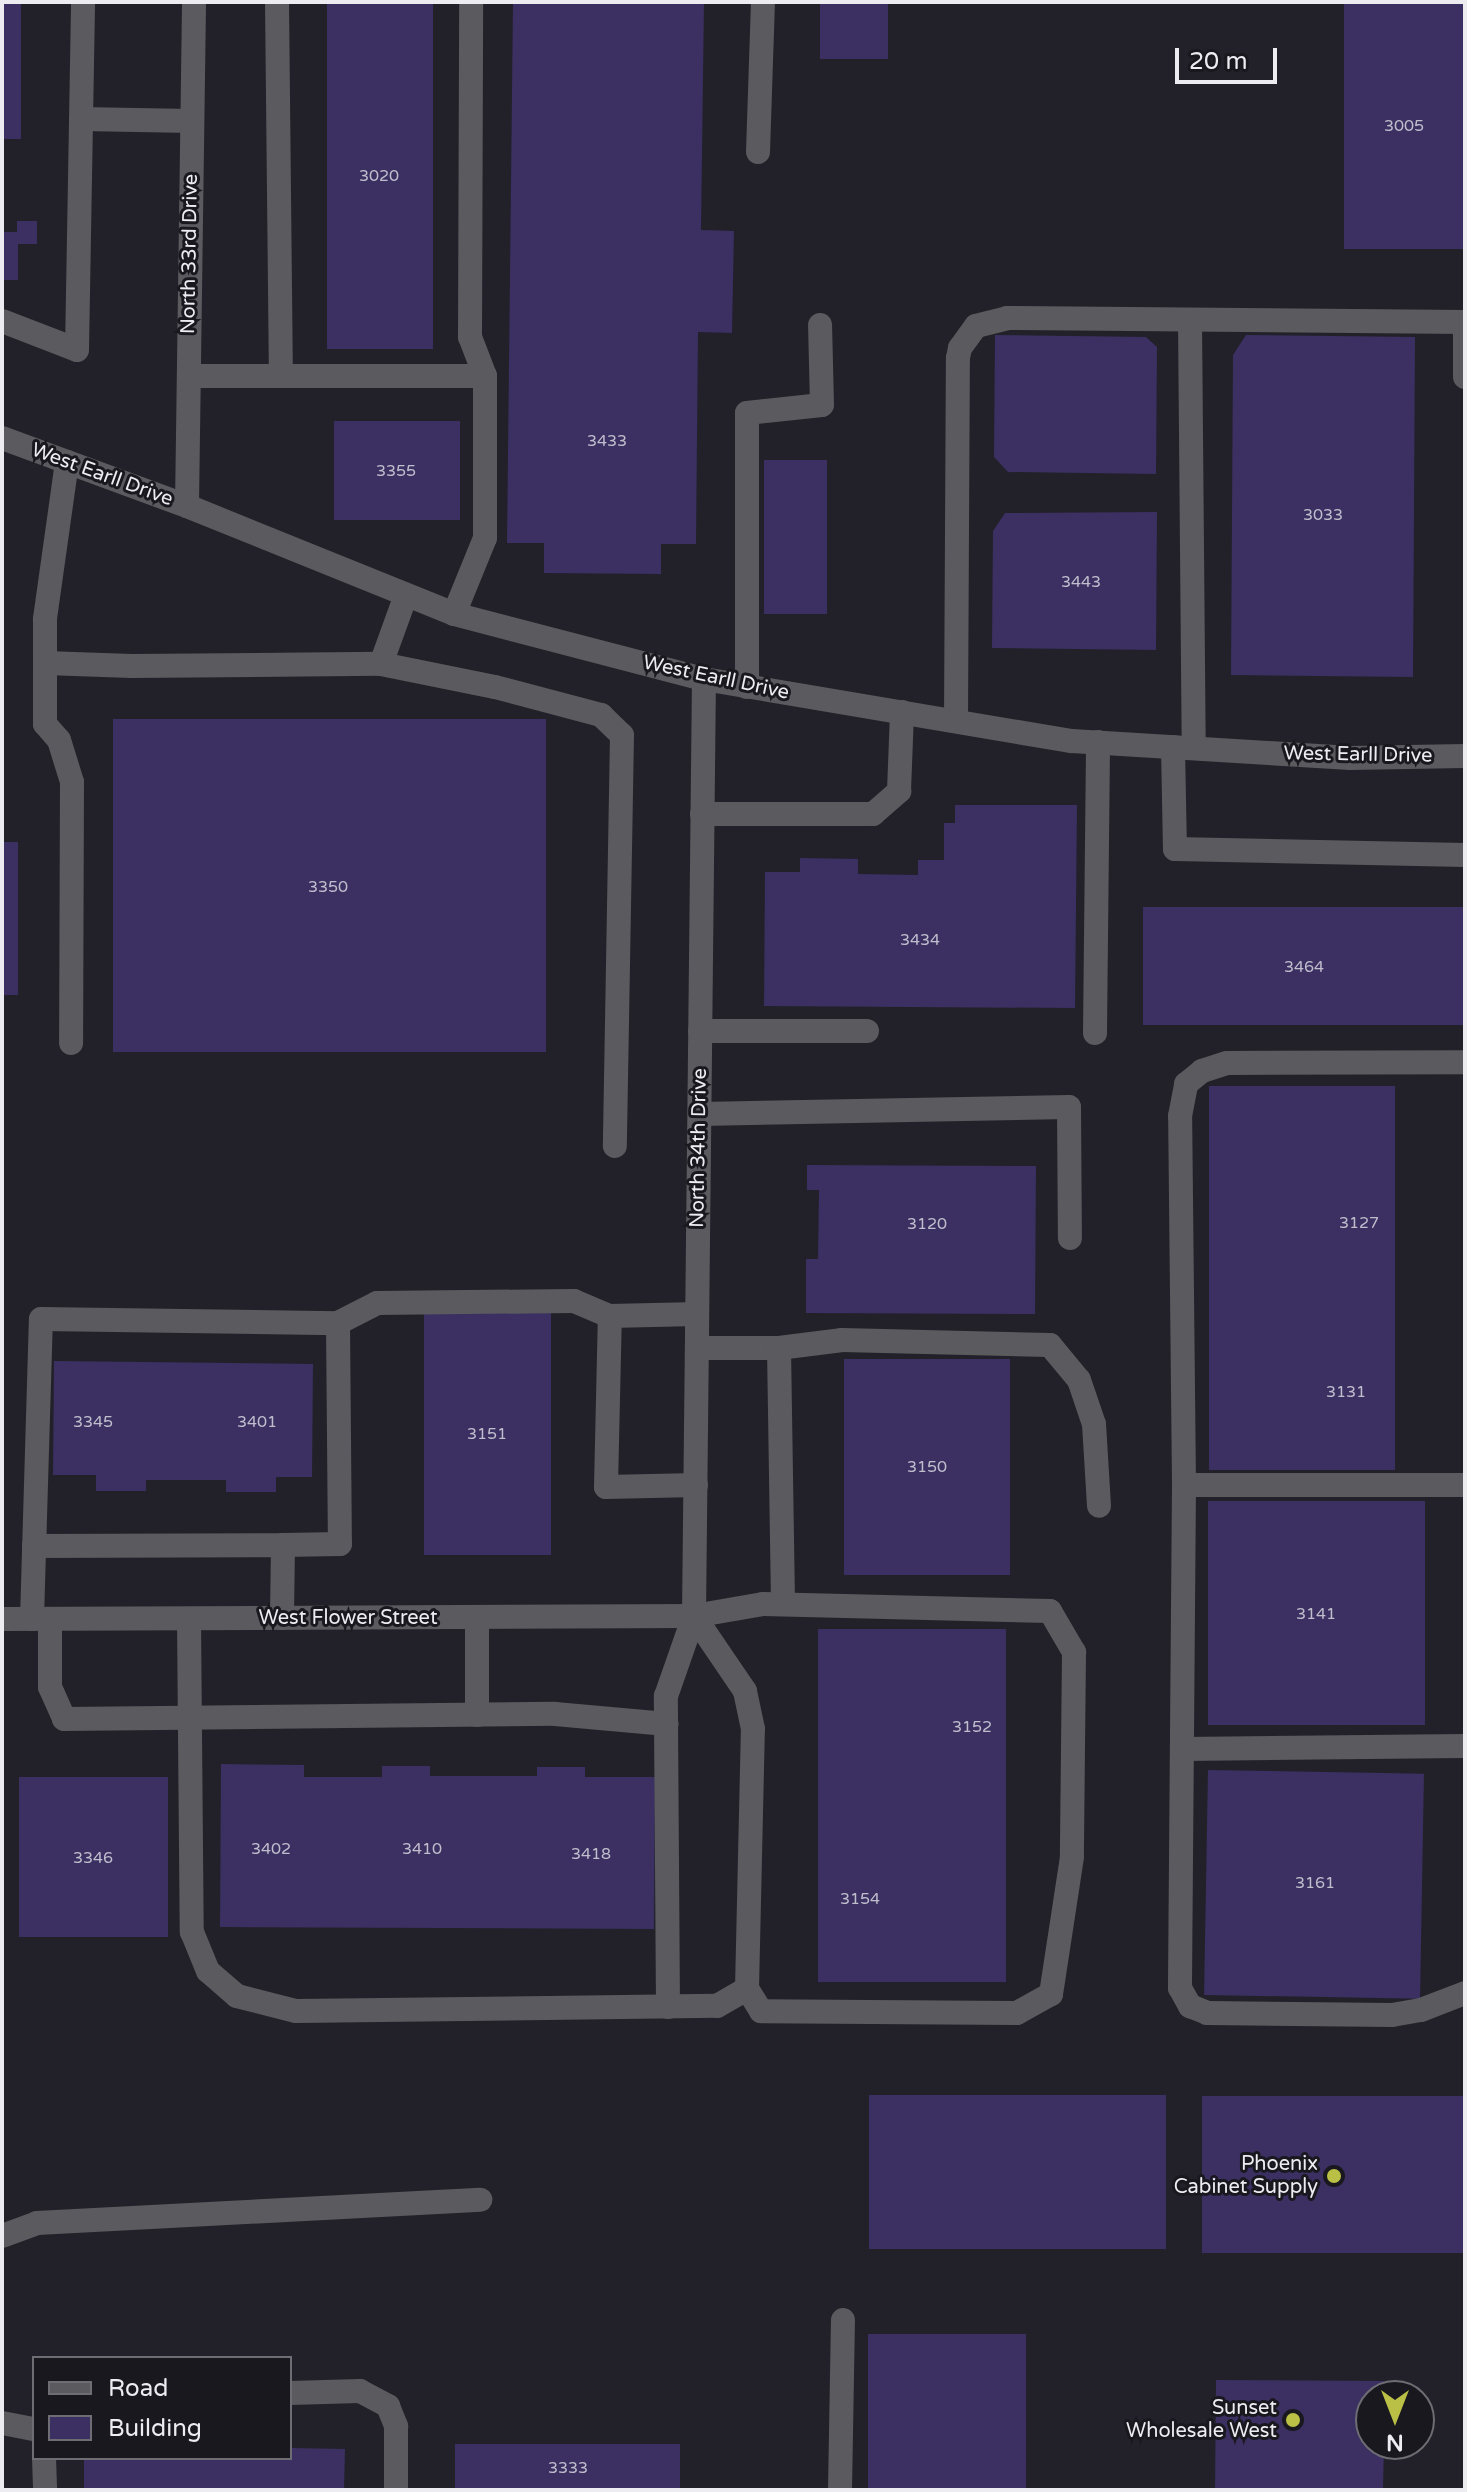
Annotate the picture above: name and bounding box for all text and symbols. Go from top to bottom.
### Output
scale bar [1179,32,1281,82]
text: 20 m [1189,47,1247,76]
house number: 3005 [1384,116,1424,136]
house number: 3020 [359,166,399,186]
street label: North 33rd Drive [177,174,203,334]
house number: 3433 [587,431,627,451]
street label: West Earll Drive [28,438,176,512]
house number: 3355 [376,461,416,481]
house number: 3033 [1303,505,1343,525]
house number: 3443 [1061,572,1101,592]
street label: West Earll Drive [641,651,791,705]
street label: West Earll Drive [1283,742,1433,768]
house number: 3350 [308,877,348,897]
house number: 3434 [900,930,940,950]
house number: 3464 [1284,957,1324,977]
street label: North 34th Drive [686,1068,712,1228]
house number: 3127 [1339,1213,1379,1233]
house number: 3120 [907,1214,947,1234]
house number: 3131 [1326,1382,1366,1402]
house number: 3345 [73,1412,113,1432]
house number: 3401 [237,1412,277,1432]
house number: 3151 [467,1424,507,1444]
house number: 3150 [907,1457,947,1477]
house number: 3141 [1296,1604,1336,1624]
street label: West Flower Street [258,1606,438,1630]
house number: 3152 [952,1717,992,1737]
house number: 3402 [251,1839,291,1859]
house number: 3410 [402,1839,442,1859]
house number: 3418 [571,1844,611,1864]
house number: 3346 [73,1848,113,1868]
house number: 3161 [1295,1873,1335,1893]
house number: 3154 [840,1889,880,1909]
place label: Phoenix Cabinet Supply [1174,2152,1318,2199]
marker: Phoenix Cabinet Supply [1325,2167,1343,2185]
legend [32,2356,292,2460]
text: Road [108,2374,168,2403]
north arrow [1355,2380,1435,2460]
place label: Sunset Wholesale West [1126,2396,1277,2443]
marker: Sunset Wholesale West [1284,2411,1302,2429]
text: Building [108,2414,202,2443]
text: N [1386,2429,1404,2455]
house number: 3333 [548,2458,588,2478]

